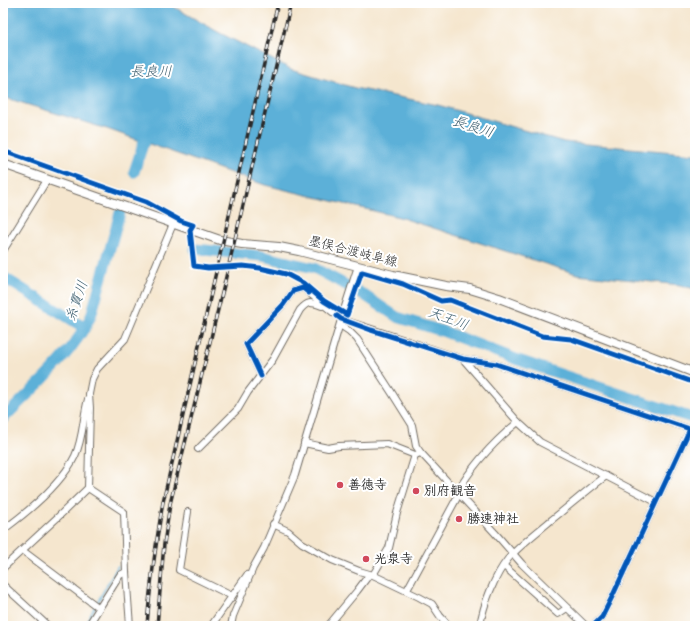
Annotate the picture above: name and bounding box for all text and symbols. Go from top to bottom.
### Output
water label: 長良川 [130,63,172,81]
water label: 長良川 [450,112,496,142]
street label: 墨俣合渡岐阜線 [307,233,400,271]
water label: 糸貫川 [62,278,92,324]
water label: 天王川 [425,303,471,335]
place label: 善徳寺 [348,477,387,494]
marker: 善徳寺 [335,480,345,490]
place label: 別府観音 [424,483,476,500]
marker: 別府観音 [411,486,421,496]
place label: 勝速神社 [467,511,519,528]
marker: 勝速神社 [454,514,464,524]
place label: 光泉寺 [374,551,413,568]
marker: 光泉寺 [361,554,371,564]

